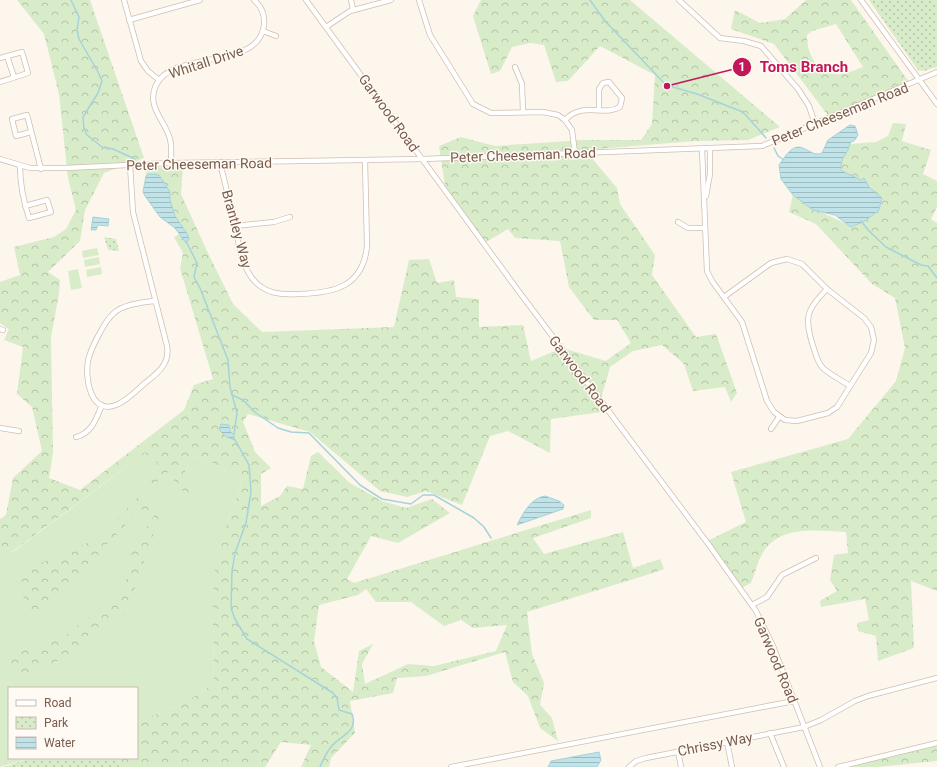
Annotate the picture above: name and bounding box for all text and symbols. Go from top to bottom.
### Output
street label: Whitall Drive [167,42,245,82]
callout: Toms Branch [732,53,856,80]
text: Toms Branch [760,58,848,76]
text: 1 [739,60,745,74]
street label: Garwood Road [355,71,423,155]
street label: Peter Cheeseman Road [769,79,911,149]
street label: Peter Cheeseman Road [450,144,596,166]
street label: Peter Cheeseman Road [126,155,272,173]
street label: Brantley Way [219,188,255,270]
street label: Garwood Road [546,332,614,416]
street label: Garwood Road [751,615,801,705]
legend [8,687,138,759]
text: Road [44,696,72,710]
text: Park [44,716,69,730]
street label: Chrissy Way [676,729,754,759]
text: Water [44,736,75,750]

